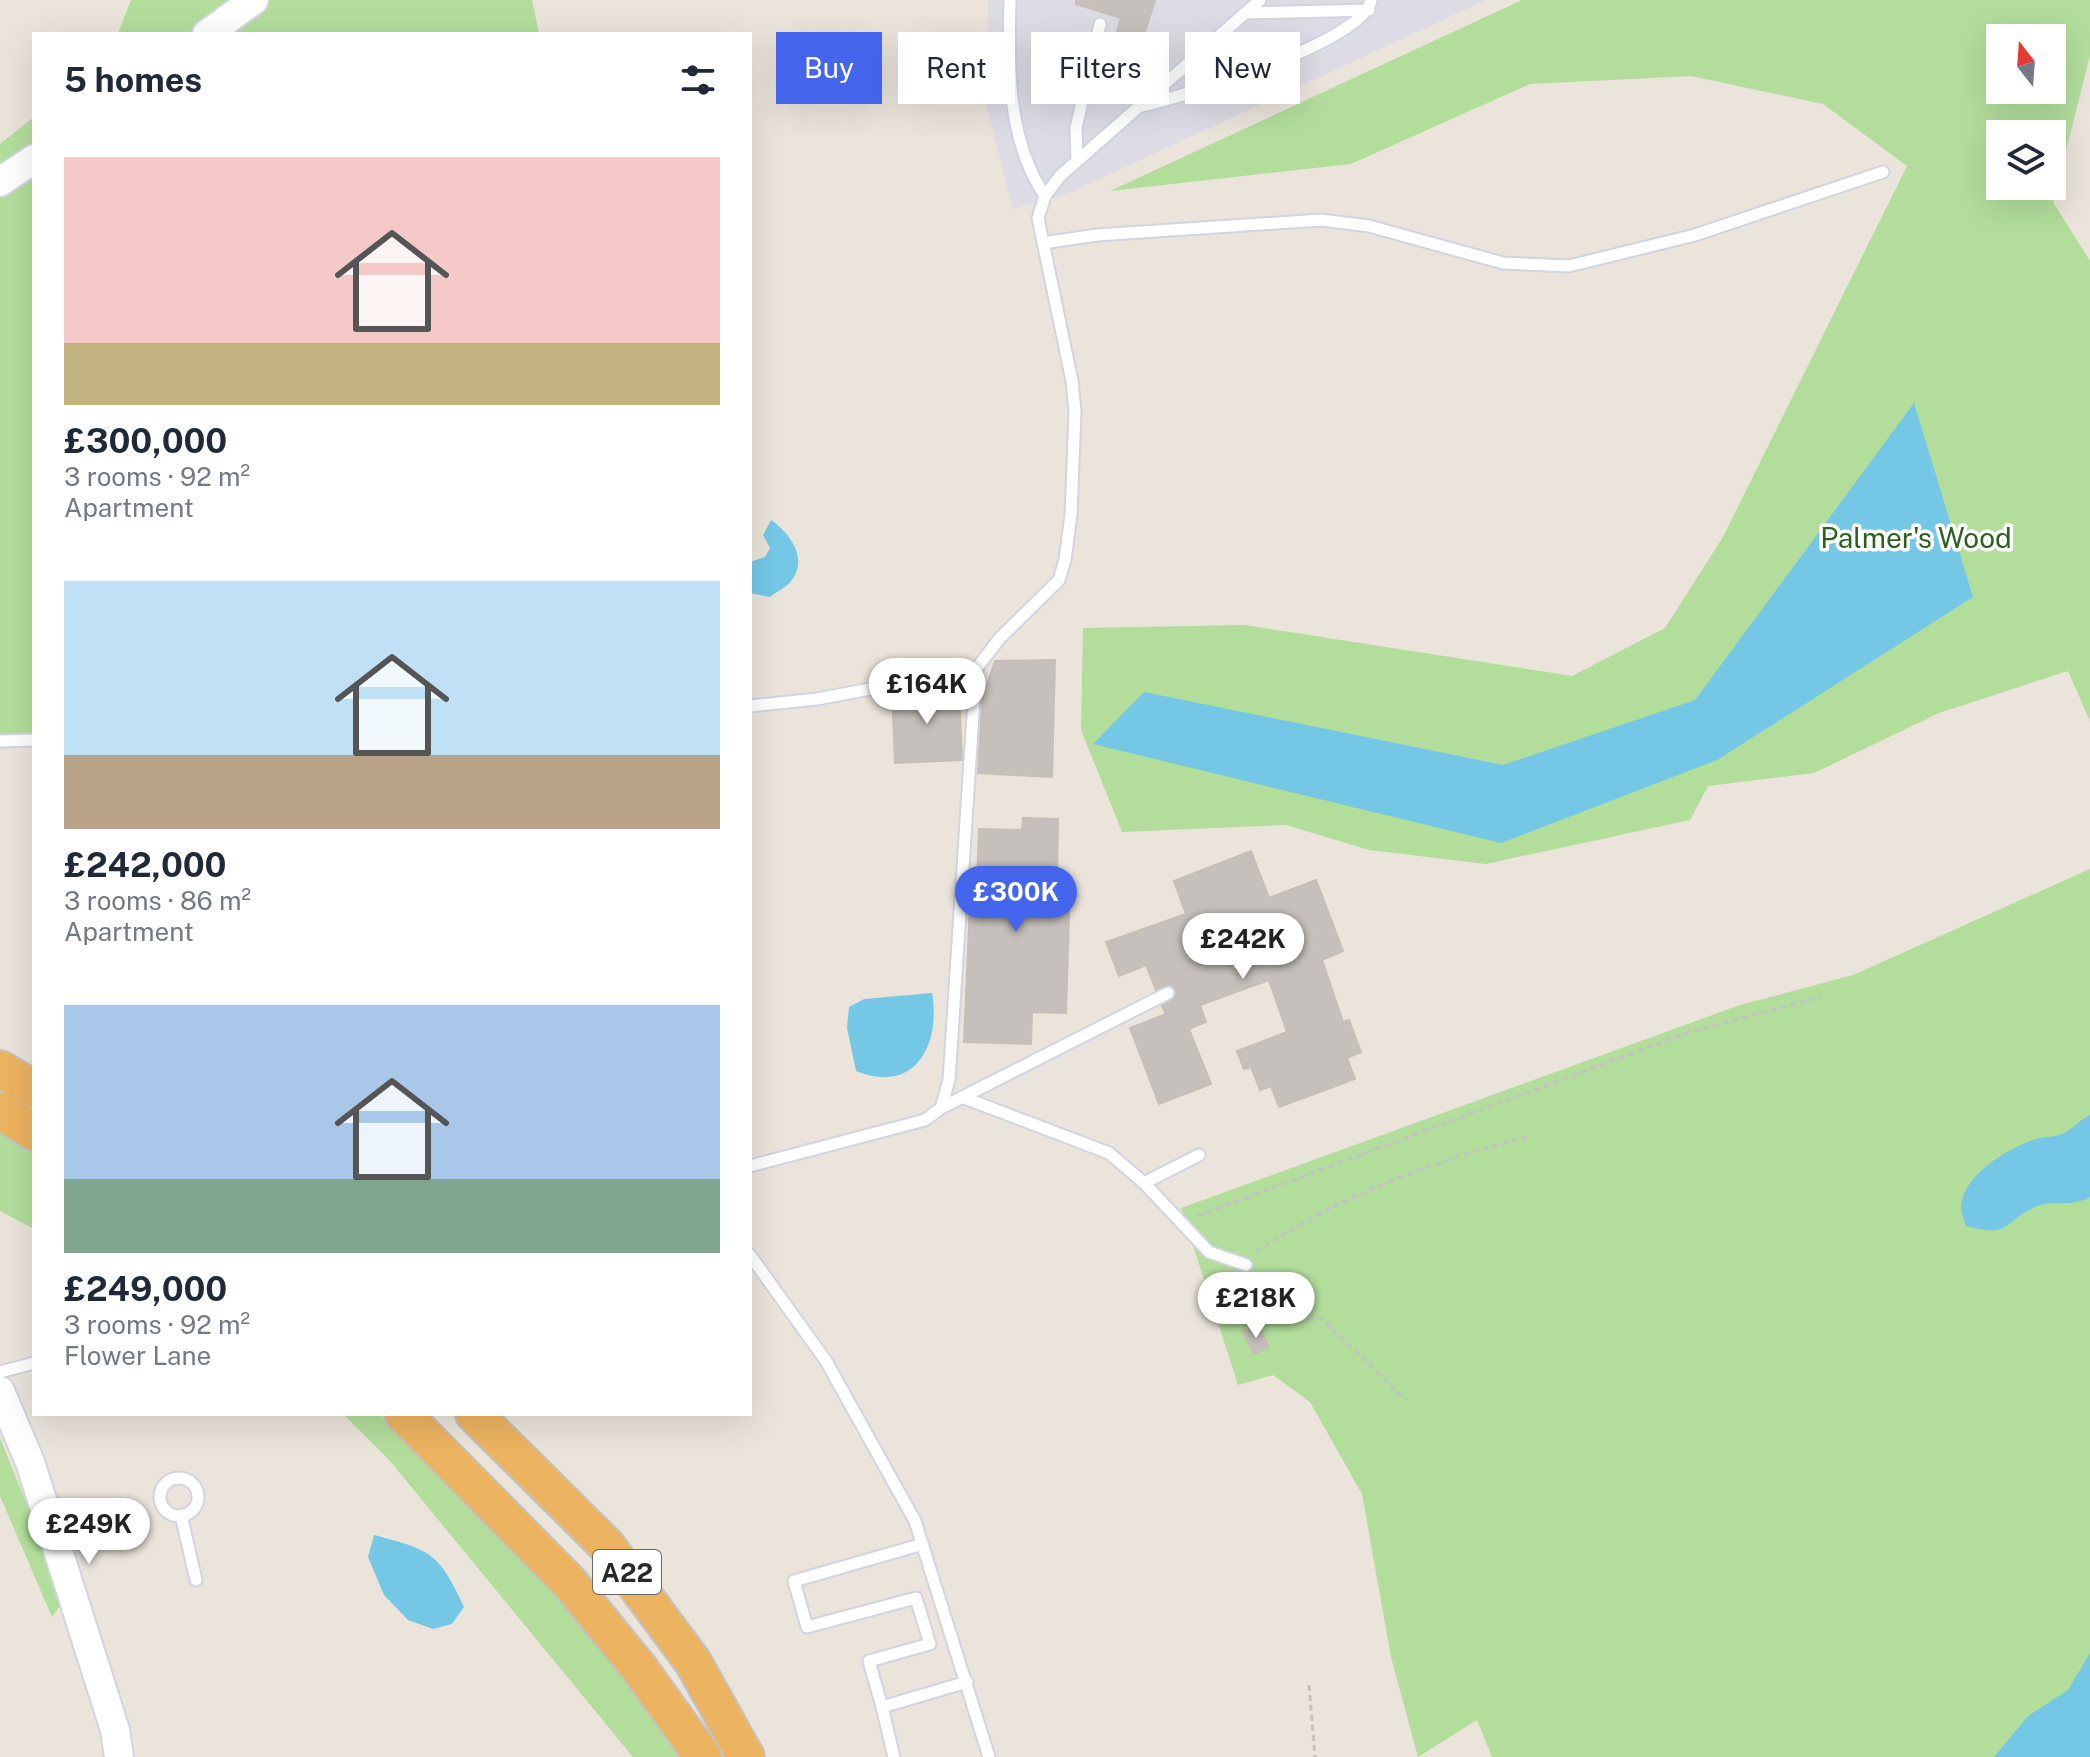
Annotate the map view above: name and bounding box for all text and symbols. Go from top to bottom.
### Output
north arrow [1986,24,2066,104]
map controls [1986,24,2066,200]
chip: Buy [776,32,882,104]
chip: Rent [898,32,1015,104]
chip: Filters [1031,32,1169,104]
chip: New [1185,32,1300,104]
icon: filters [676,58,720,102]
text: 5 homes [64,60,202,100]
button: layers [1986,120,2066,200]
icon: home [320,209,464,353]
text: £300,000 [64,421,227,461]
text: 3 rooms · 92 m² [64,461,250,492]
text: Apartment [64,492,194,523]
park label: Palmer's Wood [1820,521,2012,554]
icon: home [320,633,464,777]
pin: £164K [871,658,983,726]
text: £164K [887,668,967,699]
text: £242,000 [64,845,226,885]
pin: £300K [960,866,1072,934]
text: £300K [973,876,1059,907]
text: 3 rooms · 86 m² [64,885,251,916]
pin: £242K [1187,913,1299,981]
text: Apartment [64,916,194,947]
text: £242K [1200,923,1286,954]
icon: home [320,1057,464,1201]
text: £249,000 [64,1269,227,1309]
pin: £218K [1200,1272,1312,1340]
text: £218K [1216,1282,1296,1313]
text: 3 rooms · 92 m² [64,1309,250,1340]
text: Flower Lane [64,1340,211,1371]
pin: £249K [33,1498,145,1566]
text: £249K [46,1508,132,1539]
road number: A22 [593,1550,661,1594]

